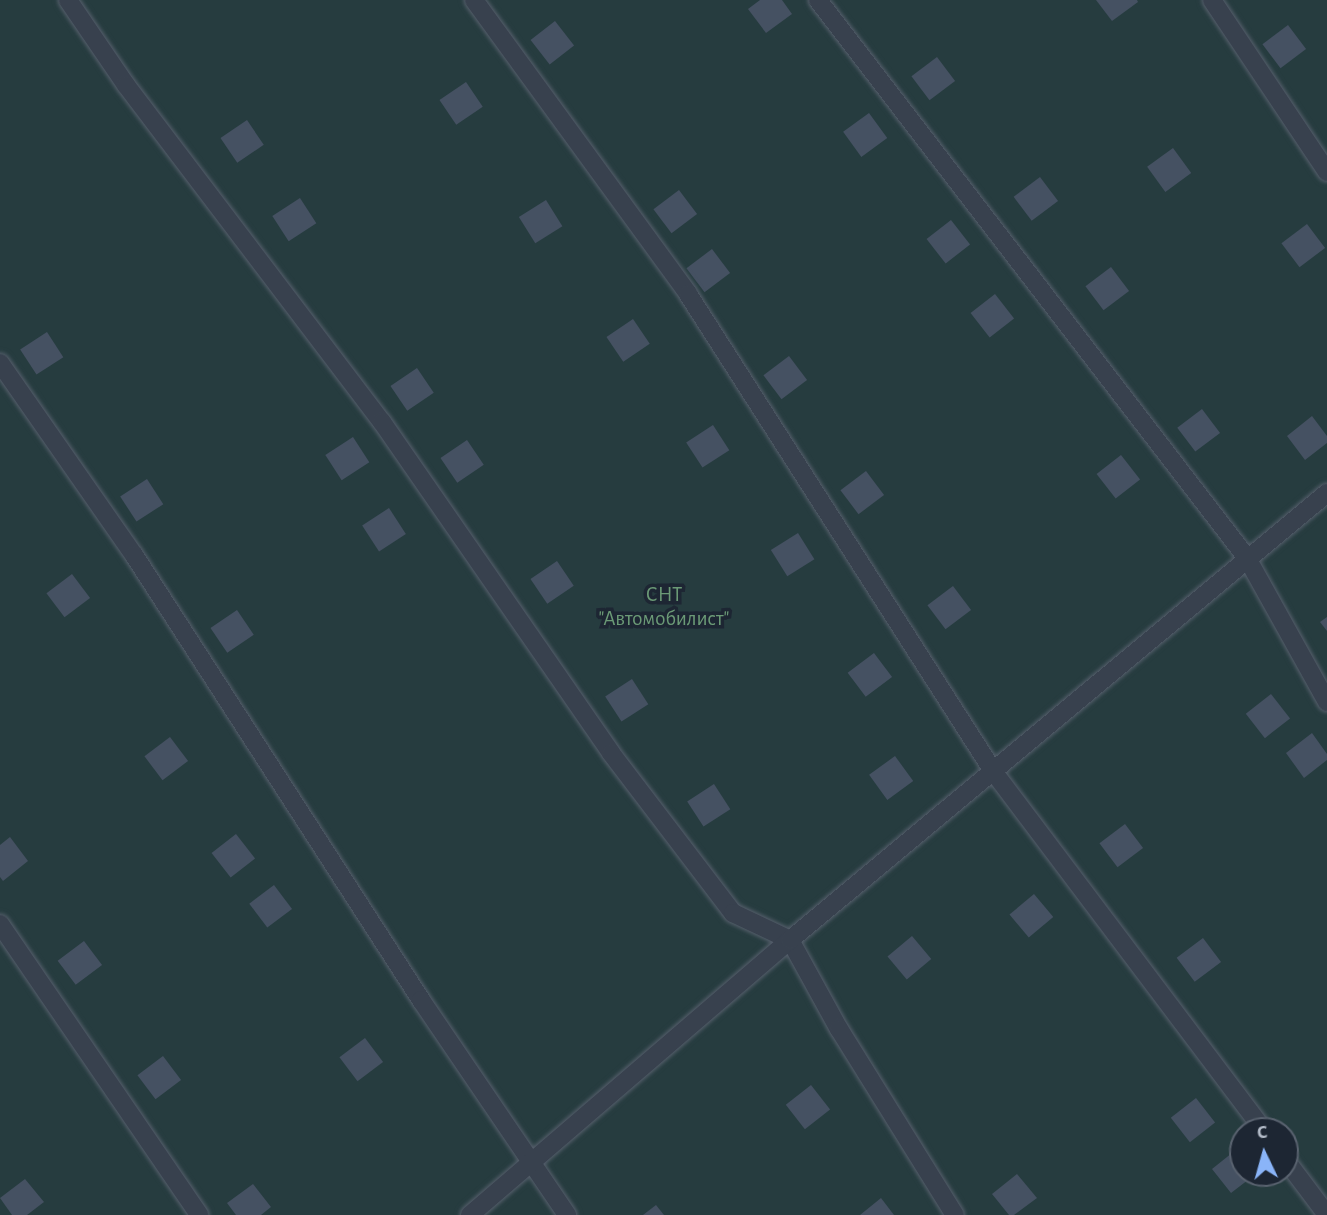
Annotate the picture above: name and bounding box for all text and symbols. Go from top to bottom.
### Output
park label: СНТ "Автомобилист" [599,582,729,632]
north arrow [1229,1117,1299,1187]
text: С [1256,1123,1268,1142]

